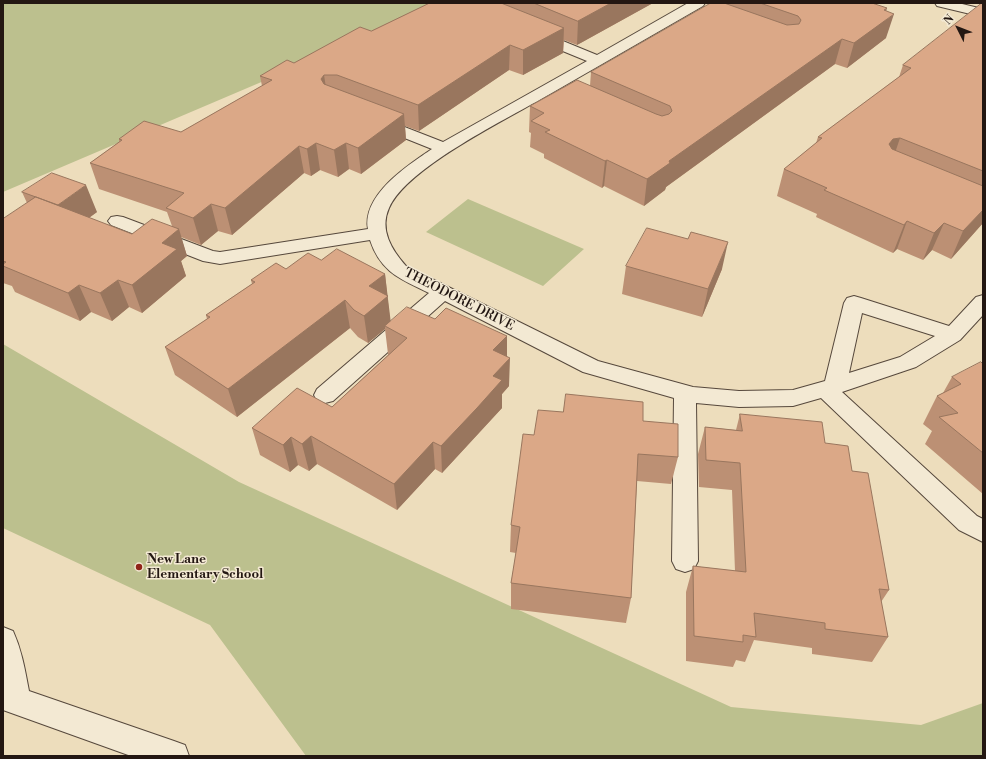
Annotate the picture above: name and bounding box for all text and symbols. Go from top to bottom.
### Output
north arrow [938,8,978,48]
text: N [941,12,957,28]
street label: THEODORE DRIVE [401,265,517,335]
place label: New Lane Elementary School [147,552,263,583]
marker: New Lane Elementary School [134,562,144,572]

